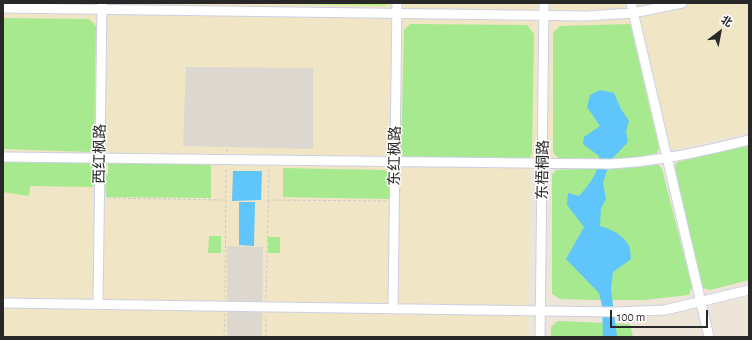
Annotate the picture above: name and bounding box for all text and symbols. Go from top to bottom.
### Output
north arrow [700,12,740,52]
text: 北 [719,14,734,29]
street label: 西红枫路 [90,124,110,184]
street label: 东红枫路 [385,126,405,186]
street label: 东梧桐路 [533,140,553,200]
scale bar [612,302,710,328]
text: 100 m [617,311,645,323]

